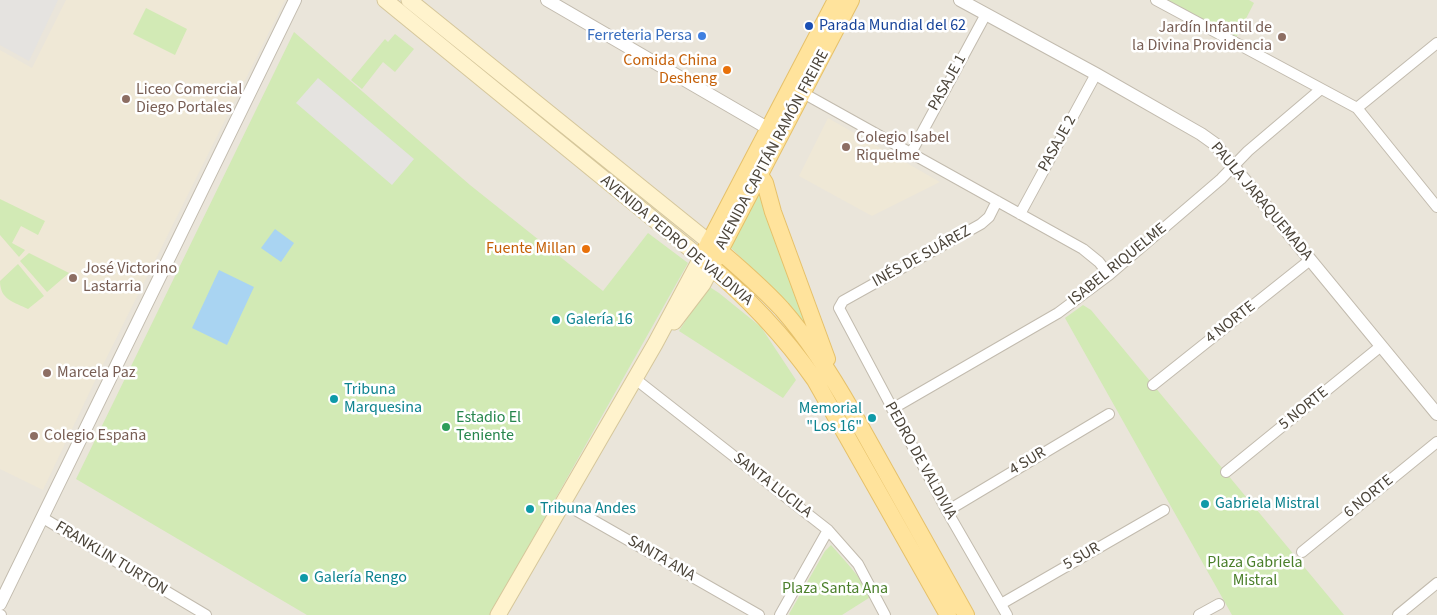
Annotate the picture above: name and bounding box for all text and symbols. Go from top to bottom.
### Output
place label: Parada Mundial del 62 [819,16,966,36]
place label: Jardín Infantil de la Divina Providencia [1132,18,1272,56]
marker: Parada Mundial del 62 [803,20,815,32]
place label: Ferreteria Persa [587,26,692,46]
marker: Ferreteria Persa [696,30,708,42]
marker: Jardín Infantil de la Divina Providencia [1276,31,1288,43]
street label: AVENIDA CAPITÁN RAMÓN FREIRE [712,47,834,253]
place label: Comida China Desheng [623,51,717,89]
street label: PASAJE 1 [925,51,971,115]
marker: Comida China Desheng [721,64,733,76]
place label: Liceo Comercial Diego Portales [136,80,242,118]
marker: Liceo Comercial Diego Portales [120,93,132,105]
street label: PASAJE 2 [1035,112,1081,176]
place label: Colegio Isabel Riquelme [856,128,949,166]
street label: PAULA JARAQUEMADA [1206,139,1316,265]
marker: Colegio Isabel Riquelme [840,141,852,153]
street label: AVENIDA PEDRO DE VALDIVIA [596,172,756,310]
street label: ISABEL RIQUELME [1065,220,1171,310]
street label: INÉS DE SUÁREZ [869,222,975,292]
place label: Fuente Millan [486,239,576,259]
marker: Fuente Millan [580,243,592,255]
place label: José Victorino Lastarria [83,259,177,297]
marker: José Victorino Lastarria [67,272,79,284]
street label: 4 NORTE [1202,298,1260,348]
place label: Galería 16 [566,310,633,330]
marker: Galería 16 [550,314,562,326]
place label: Marcela Paz [57,363,136,383]
marker: Marcela Paz [41,367,53,379]
place label: Tribuna Marquesina [344,380,422,418]
street label: 5 NORTE [1275,383,1333,435]
marker: Tribuna Marquesina [328,393,340,405]
place label: Memorial "Los 16" [799,399,862,437]
street label: PEDRO DE VALDIVIA [880,399,960,523]
place label: Estadio El Teniente [456,408,521,446]
marker: Memorial "Los 16" [866,412,878,424]
marker: Estadio El Teniente [440,421,452,433]
place label: Colegio España [44,426,146,446]
marker: Colegio España [28,430,40,442]
street label: 4 SUR [1006,444,1050,480]
street label: SANTA LUCILA [729,449,815,523]
street label: 6 NORTE [1340,471,1398,523]
place label: Gabriela Mistral [1215,494,1319,514]
marker: Gabriela Mistral [1199,498,1211,510]
place label: Tribuna Andes [540,499,636,519]
marker: Tribuna Andes [524,503,536,515]
street label: FRANKLIN TURTON [51,518,171,600]
street label: SANTA ANA [624,532,698,586]
street label: 5 SUR [1060,539,1104,575]
park label: Plaza Gabriela Mistral [1207,553,1303,591]
place label: Galería Rengo [314,568,407,588]
marker: Galería Rengo [298,572,310,584]
park label: Plaza Santa Ana [782,579,888,599]

